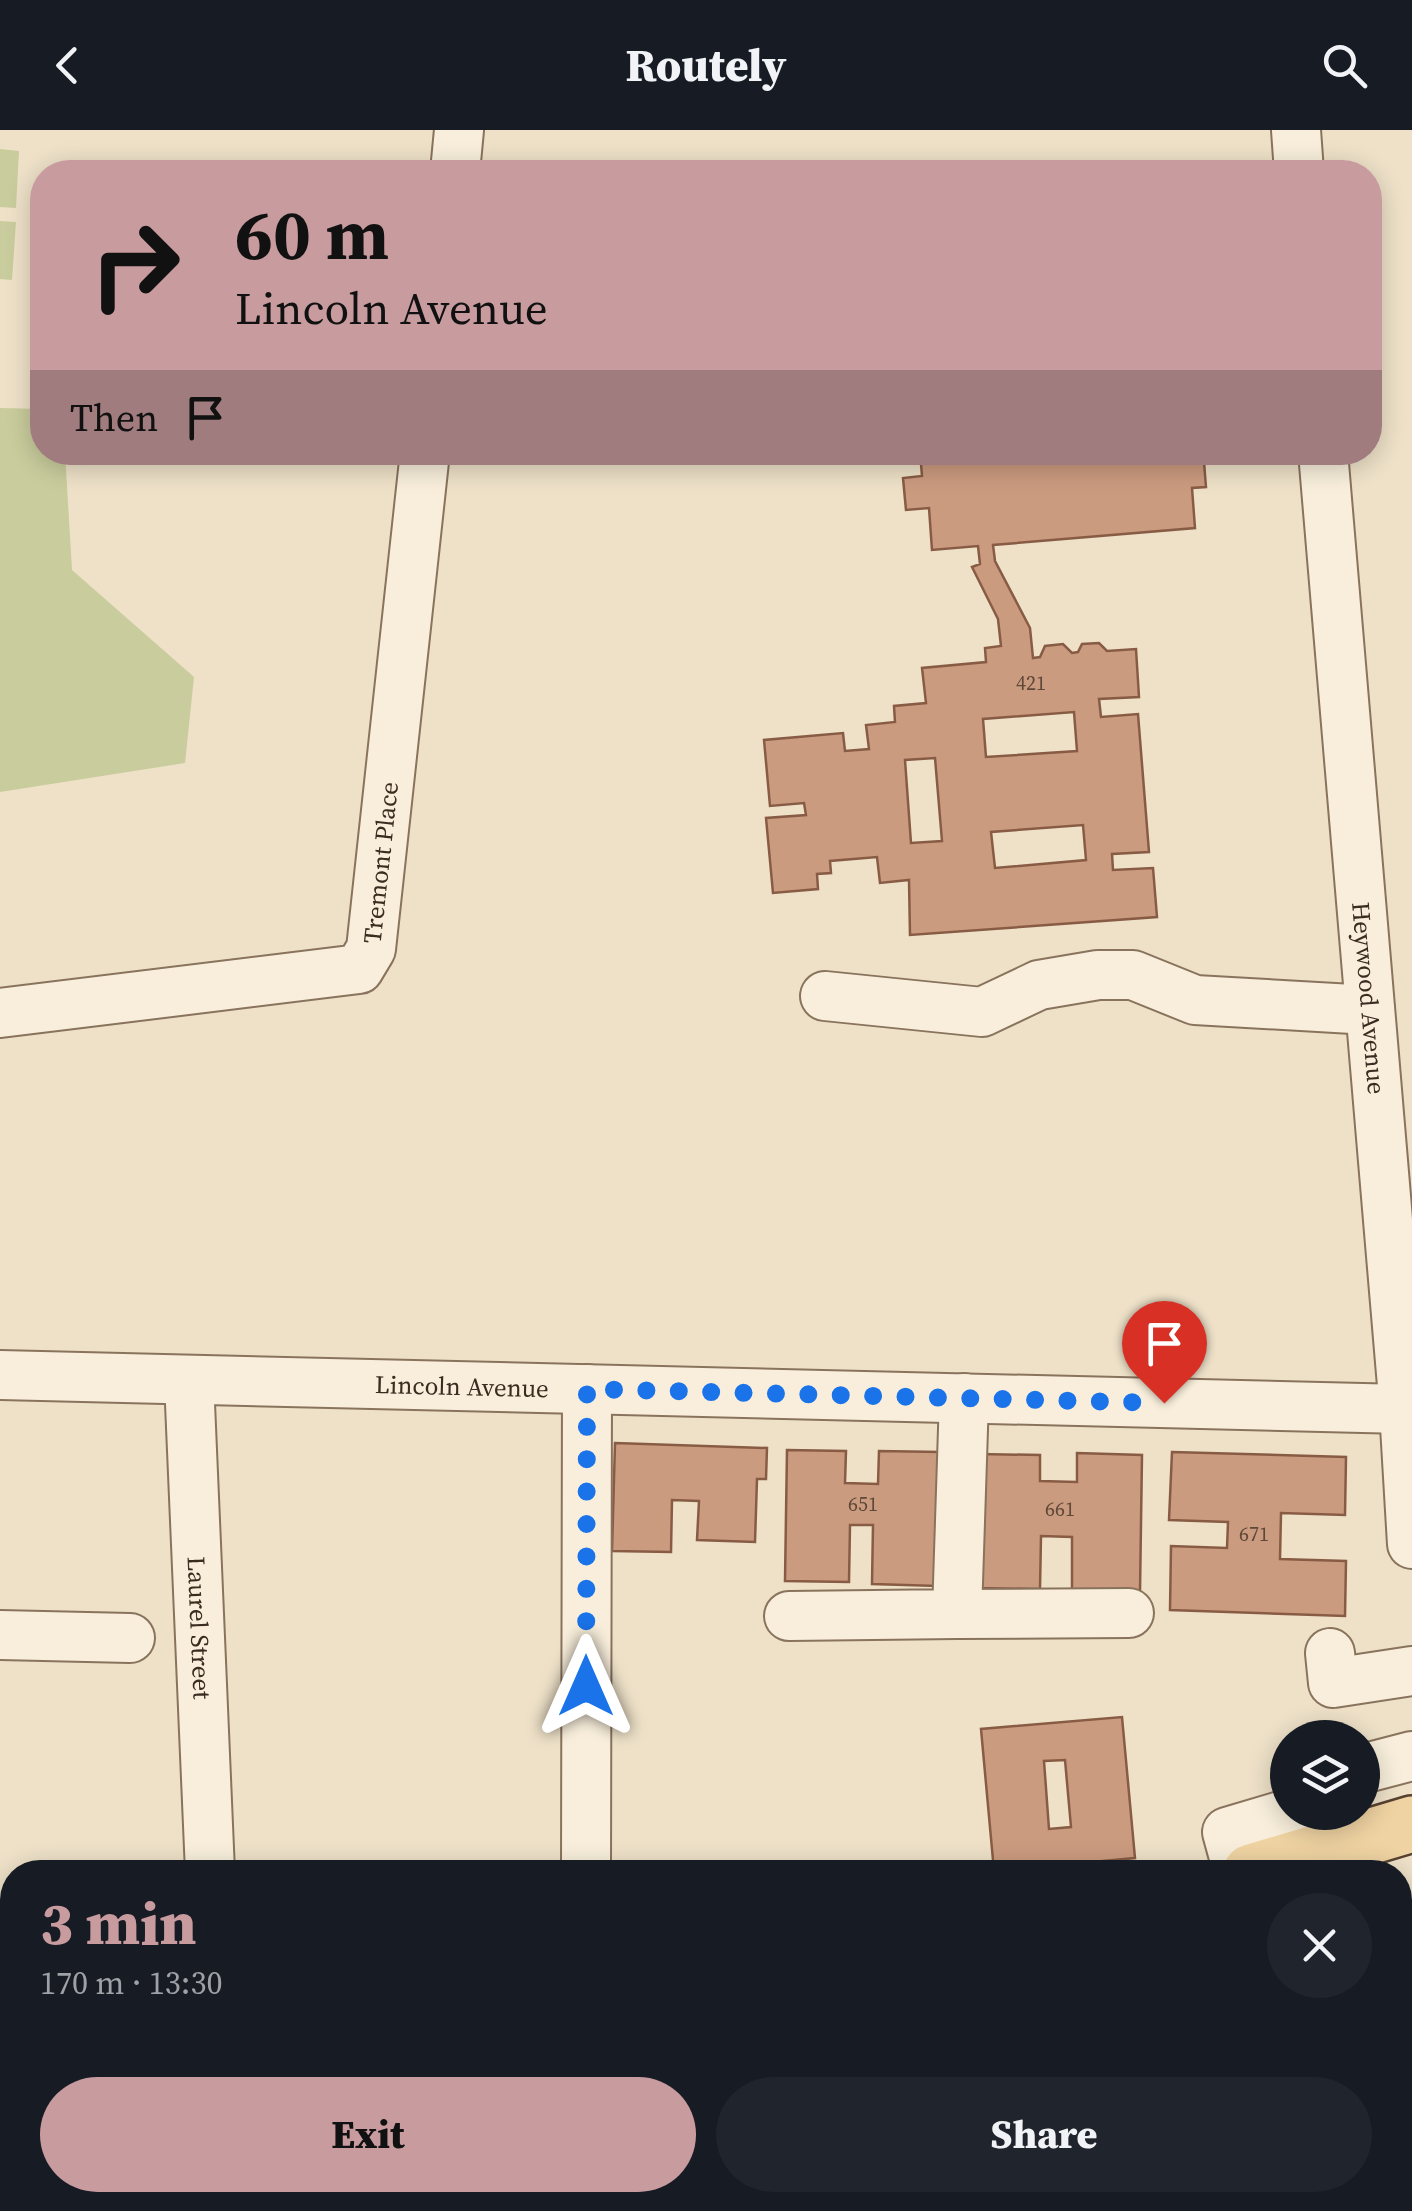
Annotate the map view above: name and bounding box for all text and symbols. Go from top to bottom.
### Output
text: Routely [626,34,786,96]
icon: back [40,38,95,93]
icon: search [1317,38,1372,93]
text: 60 m [235,186,389,282]
icon: right [70,200,200,330]
text: Lincoln Avenue [235,277,548,339]
icon: arrive [178,390,233,445]
text: Then [70,392,158,444]
house number: 421 [1016,669,1046,697]
street label: Tremont Place [355,780,406,945]
street label: Heywood Avenue [1344,900,1394,1096]
pin [1122,1301,1207,1404]
icon: arrive [1137,1316,1192,1371]
street label: Lincoln Avenue [375,1367,549,1405]
house number: 651 [848,1490,878,1518]
house number: 661 [1045,1495,1075,1523]
house number: 671 [1239,1520,1269,1548]
street label: Laurel Street [180,1556,220,1701]
position arrow [534,1634,638,1738]
map controls [1270,1720,1380,1830]
button: layers [1270,1720,1380,1830]
text: 3 min [40,1882,196,1964]
button: close [1267,1893,1372,1998]
text: 170 m · 13:30 [40,1961,222,2005]
button: Exit [40,2077,696,2192]
button: Share [716,2077,1372,2192]

